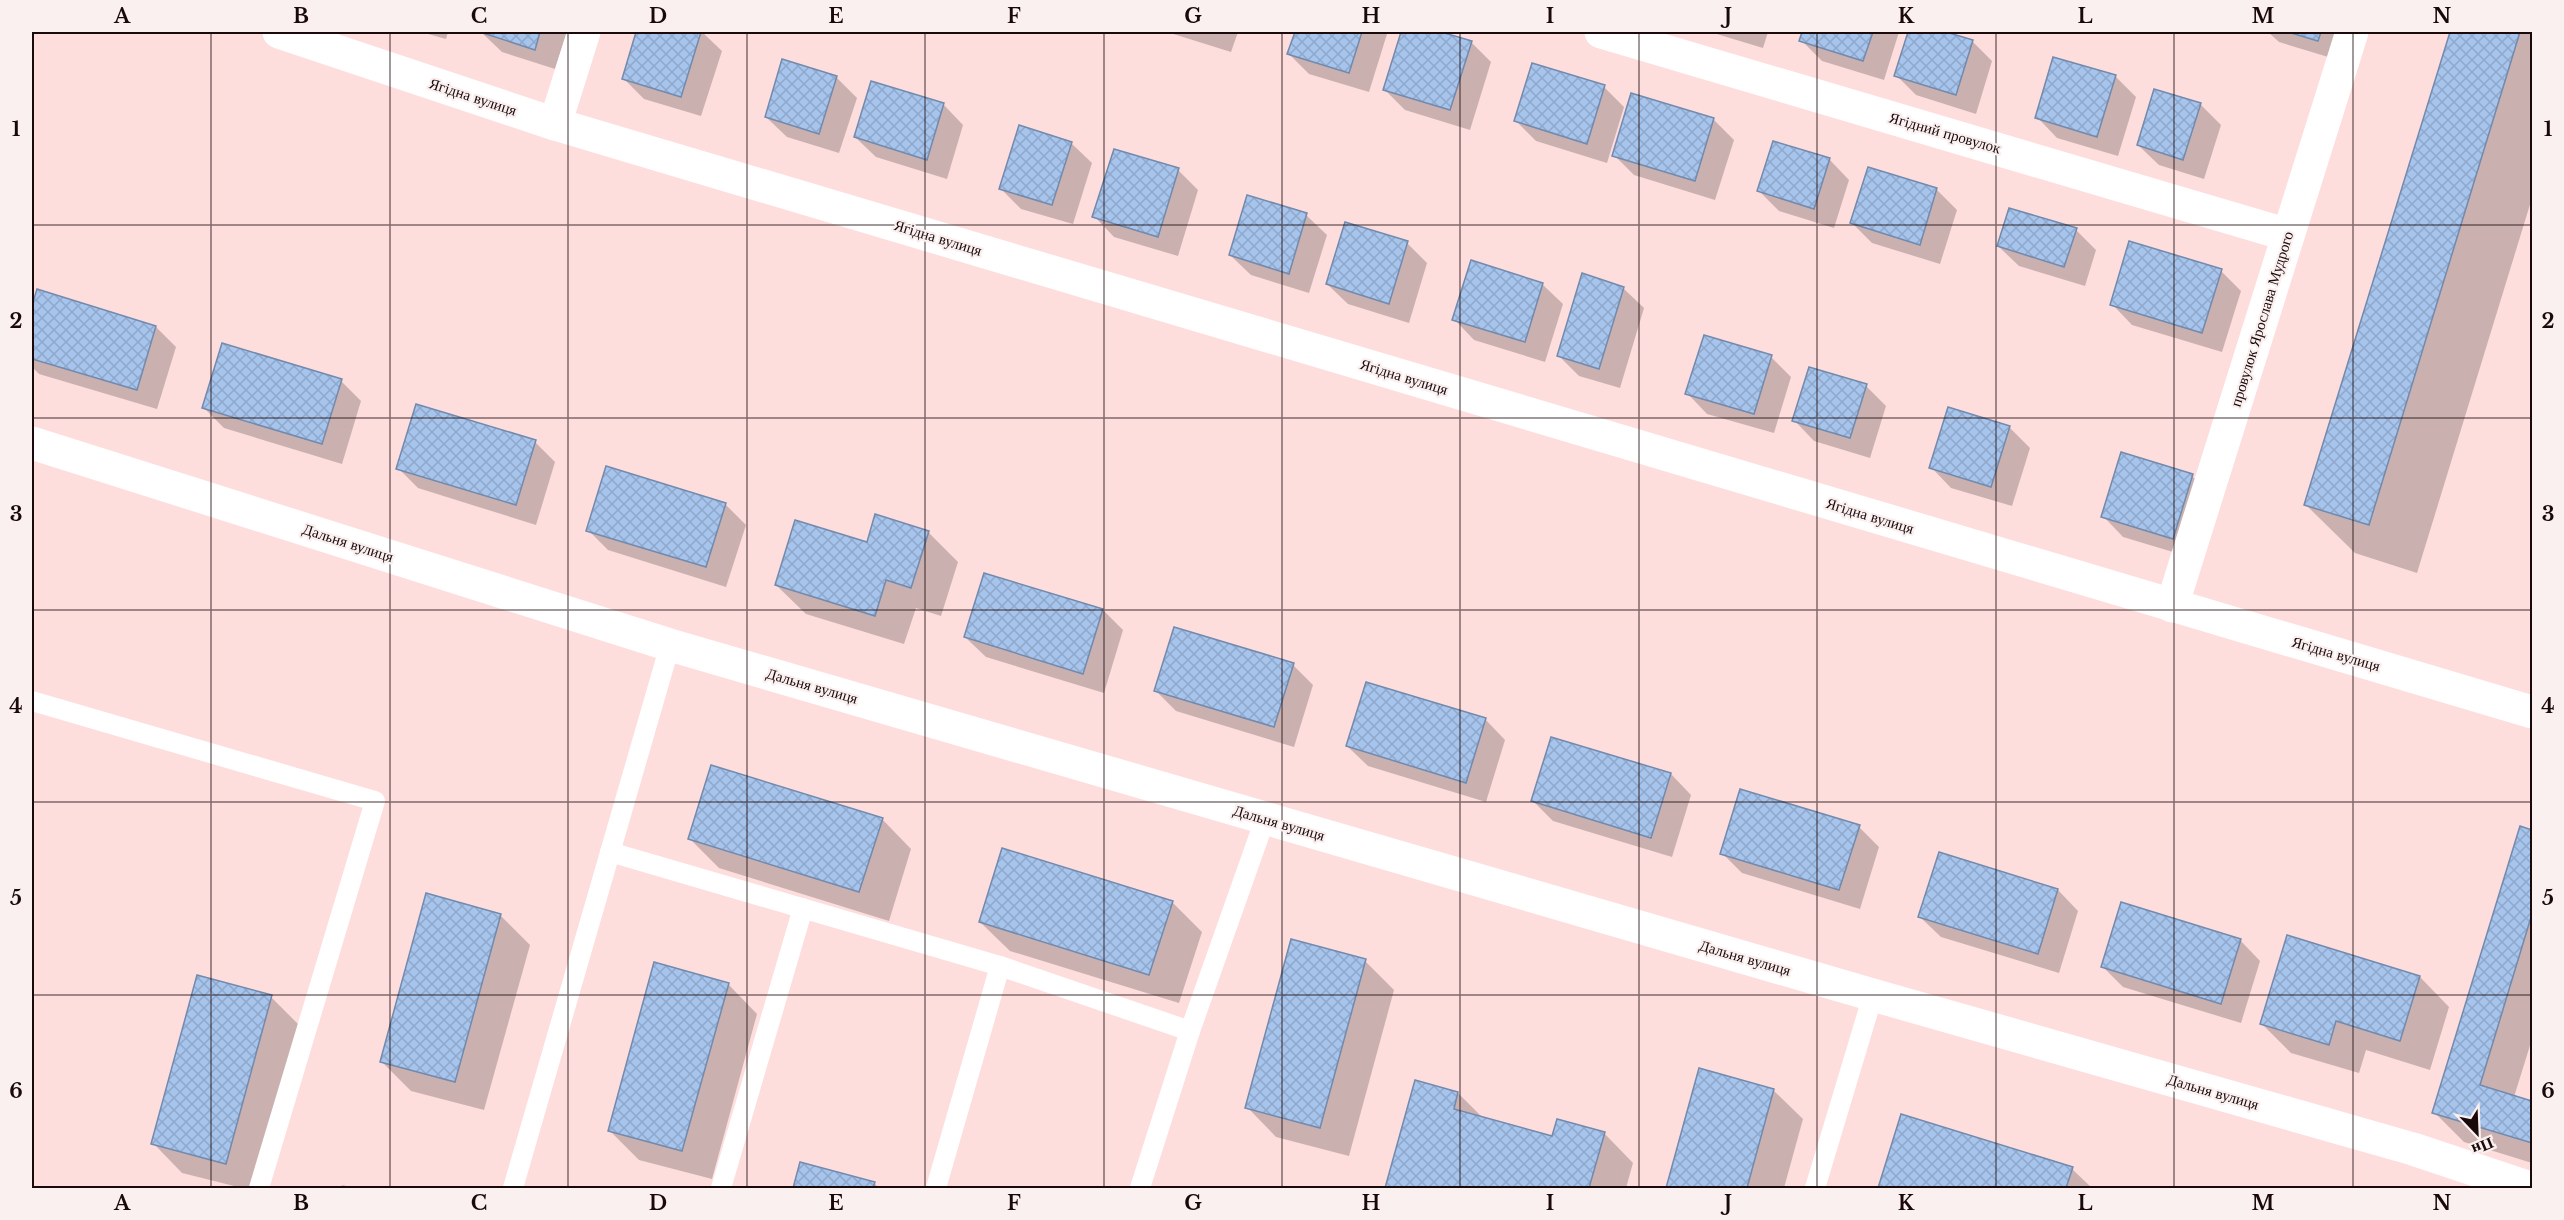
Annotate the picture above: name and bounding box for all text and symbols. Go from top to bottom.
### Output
text: A [113,4,131,28]
text: B [293,4,309,28]
text: C [471,4,487,28]
text: D [649,4,667,28]
text: E [828,4,844,28]
text: F [1007,4,1021,28]
text: G [1184,4,1202,28]
text: H [1362,4,1381,28]
text: I [1546,4,1554,28]
text: J [1720,4,1732,28]
text: K [1898,4,1915,28]
text: L [2077,4,2093,28]
text: M [2252,4,2275,28]
text: N [2433,4,2452,28]
street label: Ягідна вулиця [427,73,519,120]
street label: Ягідний провулок [1887,108,2004,158]
text: 1 [12,117,21,141]
text: 1 [2544,117,2553,141]
street label: Ягідна вулиця [892,215,984,260]
street label: провулок Ярослава Мудрого [2226,229,2297,409]
text: 2 [9,309,23,333]
text: 2 [2541,309,2555,333]
street label: Ягідна вулиця [1358,354,1450,399]
street label: Ягідна вулиця [1824,493,1916,538]
text: 3 [10,502,22,526]
text: 3 [2542,502,2554,526]
street label: Дальня вулиця [300,519,396,566]
street label: Ягідна вулиця [2290,632,2382,675]
street label: Дальня вулиця [764,663,860,708]
text: 4 [9,694,23,718]
text: 4 [2541,694,2555,718]
street label: Дальня вулиця [1231,800,1327,845]
text: 5 [10,886,22,910]
text: 5 [2542,886,2554,910]
street label: Дальня вулиця [1697,935,1793,980]
street label: Дальня вулиця [2165,1069,2261,1114]
text: 6 [9,1079,23,1103]
text: 6 [2541,1079,2555,1103]
north arrow [2447,1103,2507,1163]
text: Пн [2469,1133,2497,1160]
text: A [113,1191,131,1215]
text: B [293,1191,309,1215]
text: C [471,1191,487,1215]
text: D [649,1191,667,1215]
text: E [828,1191,844,1215]
text: F [1007,1191,1021,1215]
text: G [1184,1191,1202,1215]
text: H [1362,1191,1381,1215]
text: I [1546,1191,1554,1215]
text: J [1720,1191,1732,1215]
text: K [1898,1191,1915,1215]
text: L [2077,1191,2093,1215]
text: M [2252,1191,2275,1215]
text: N [2433,1191,2452,1215]

